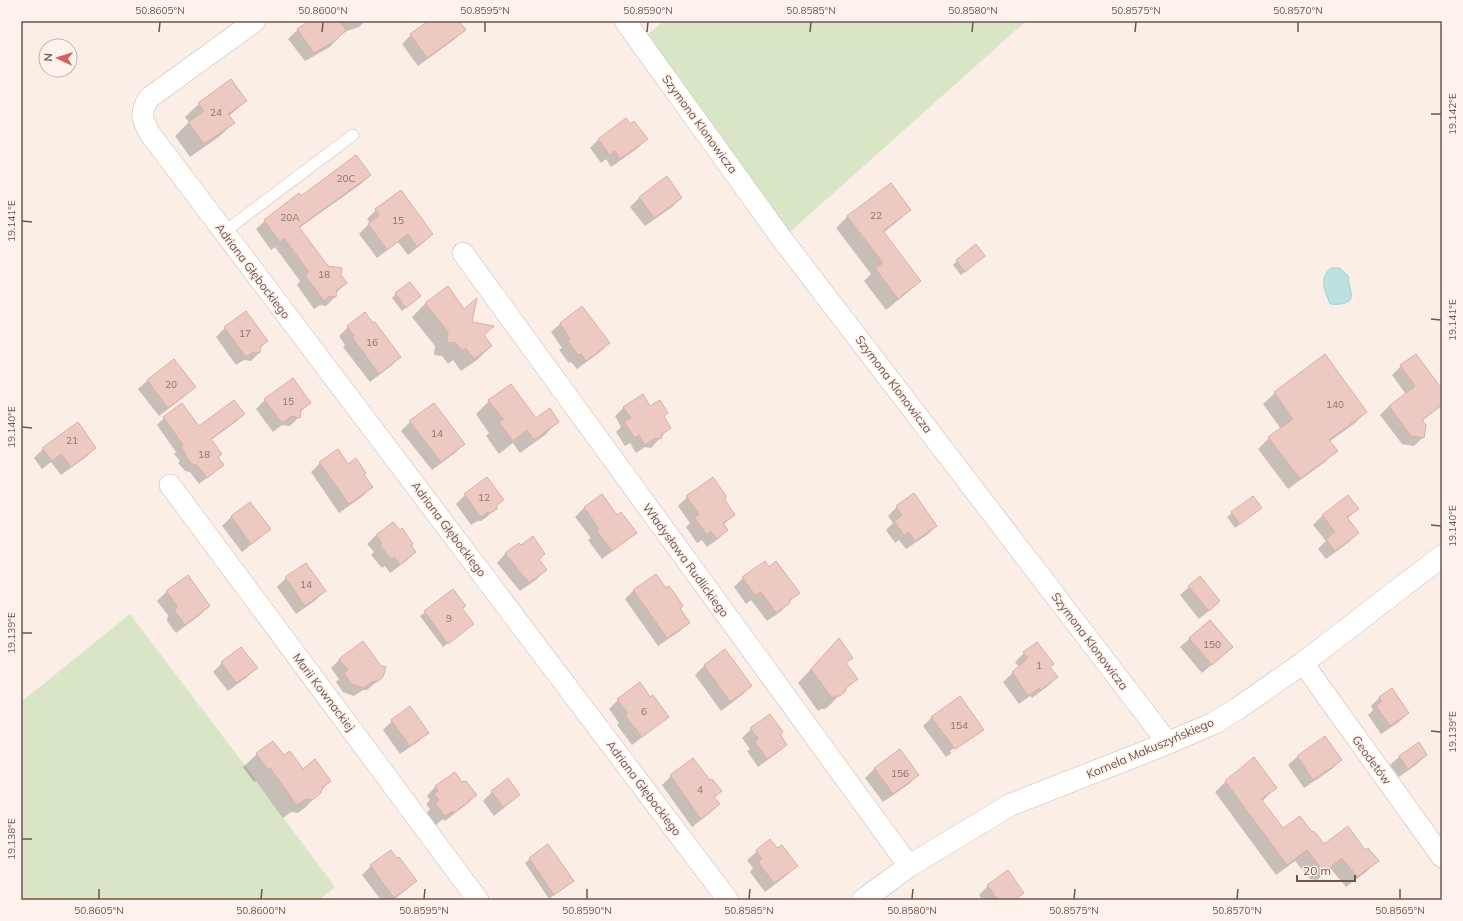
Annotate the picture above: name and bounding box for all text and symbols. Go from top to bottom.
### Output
text: 50.8605°N [135,4,185,17]
text: 50.8600°N [298,4,348,17]
text: 50.8595°N [460,4,510,17]
text: 50.8590°N [623,4,673,17]
text: 50.8585°N [786,4,836,17]
text: 50.8580°N [948,4,998,17]
text: 50.8575°N [1111,4,1161,17]
text: 50.8570°N [1273,4,1323,17]
north arrow [38,38,78,78]
text: N [41,53,55,62]
street label: Szymona Klonowicza [659,72,741,176]
text: 19.142°E [1446,93,1459,135]
house number: 24 [210,106,222,119]
house number: 20C [337,172,356,185]
text: 19.141°E [5,200,18,242]
house number: 22 [870,209,882,222]
house number: 20A [280,211,300,224]
house number: 15 [392,214,404,227]
street label: Adriana Głębockiego [212,220,294,322]
house number: 18 [318,268,330,281]
text: 19.141°E [1446,299,1459,341]
house number: 17 [239,327,251,340]
street label: Szymona Klonowicza [852,332,936,436]
house number: 16 [366,336,378,349]
house number: 20 [165,378,177,391]
house number: 15 [282,395,294,408]
house number: 140 [1326,398,1344,411]
text: 19.140°E [5,406,18,448]
house number: 14 [431,427,443,440]
house number: 21 [66,434,78,447]
house number: 18 [198,448,210,461]
street label: Adriana Głębockiego [408,478,490,580]
house number: 12 [478,491,490,504]
street label: Władysława Rudlickiego [640,500,732,620]
text: 19.140°E [1446,505,1459,547]
house number: 14 [300,578,312,591]
street label: Szymona Klonowicza [1048,589,1132,693]
text: 19.139°E [5,612,18,654]
house number: 9 [446,612,452,625]
house number: 150 [1203,638,1221,651]
street label: Marii Kownackiej [290,650,358,734]
house number: 1 [1036,659,1042,672]
house number: 6 [641,705,647,718]
text: 19.139°E [1446,711,1459,753]
street label: Kornela Makuszyńskiego [1084,714,1216,782]
house number: 154 [950,719,968,732]
street label: Geodetów [1349,732,1395,788]
street label: Adriana Głębockiego [603,737,685,839]
house number: 156 [891,767,909,780]
house number: 4 [697,783,703,796]
text: 19.138°E [5,818,18,860]
scale bar [1297,857,1355,883]
text: 20 m [1303,863,1331,878]
text: 50.8605°N [74,904,124,917]
text: 50.8600°N [236,904,286,917]
text: 50.8595°N [399,904,449,917]
text: 50.8590°N [562,904,612,917]
text: 50.8585°N [724,904,774,917]
text: 50.8580°N [887,904,937,917]
text: 50.8575°N [1049,904,1099,917]
text: 50.8570°N [1212,904,1262,917]
text: 50.8565°N [1375,904,1425,917]

